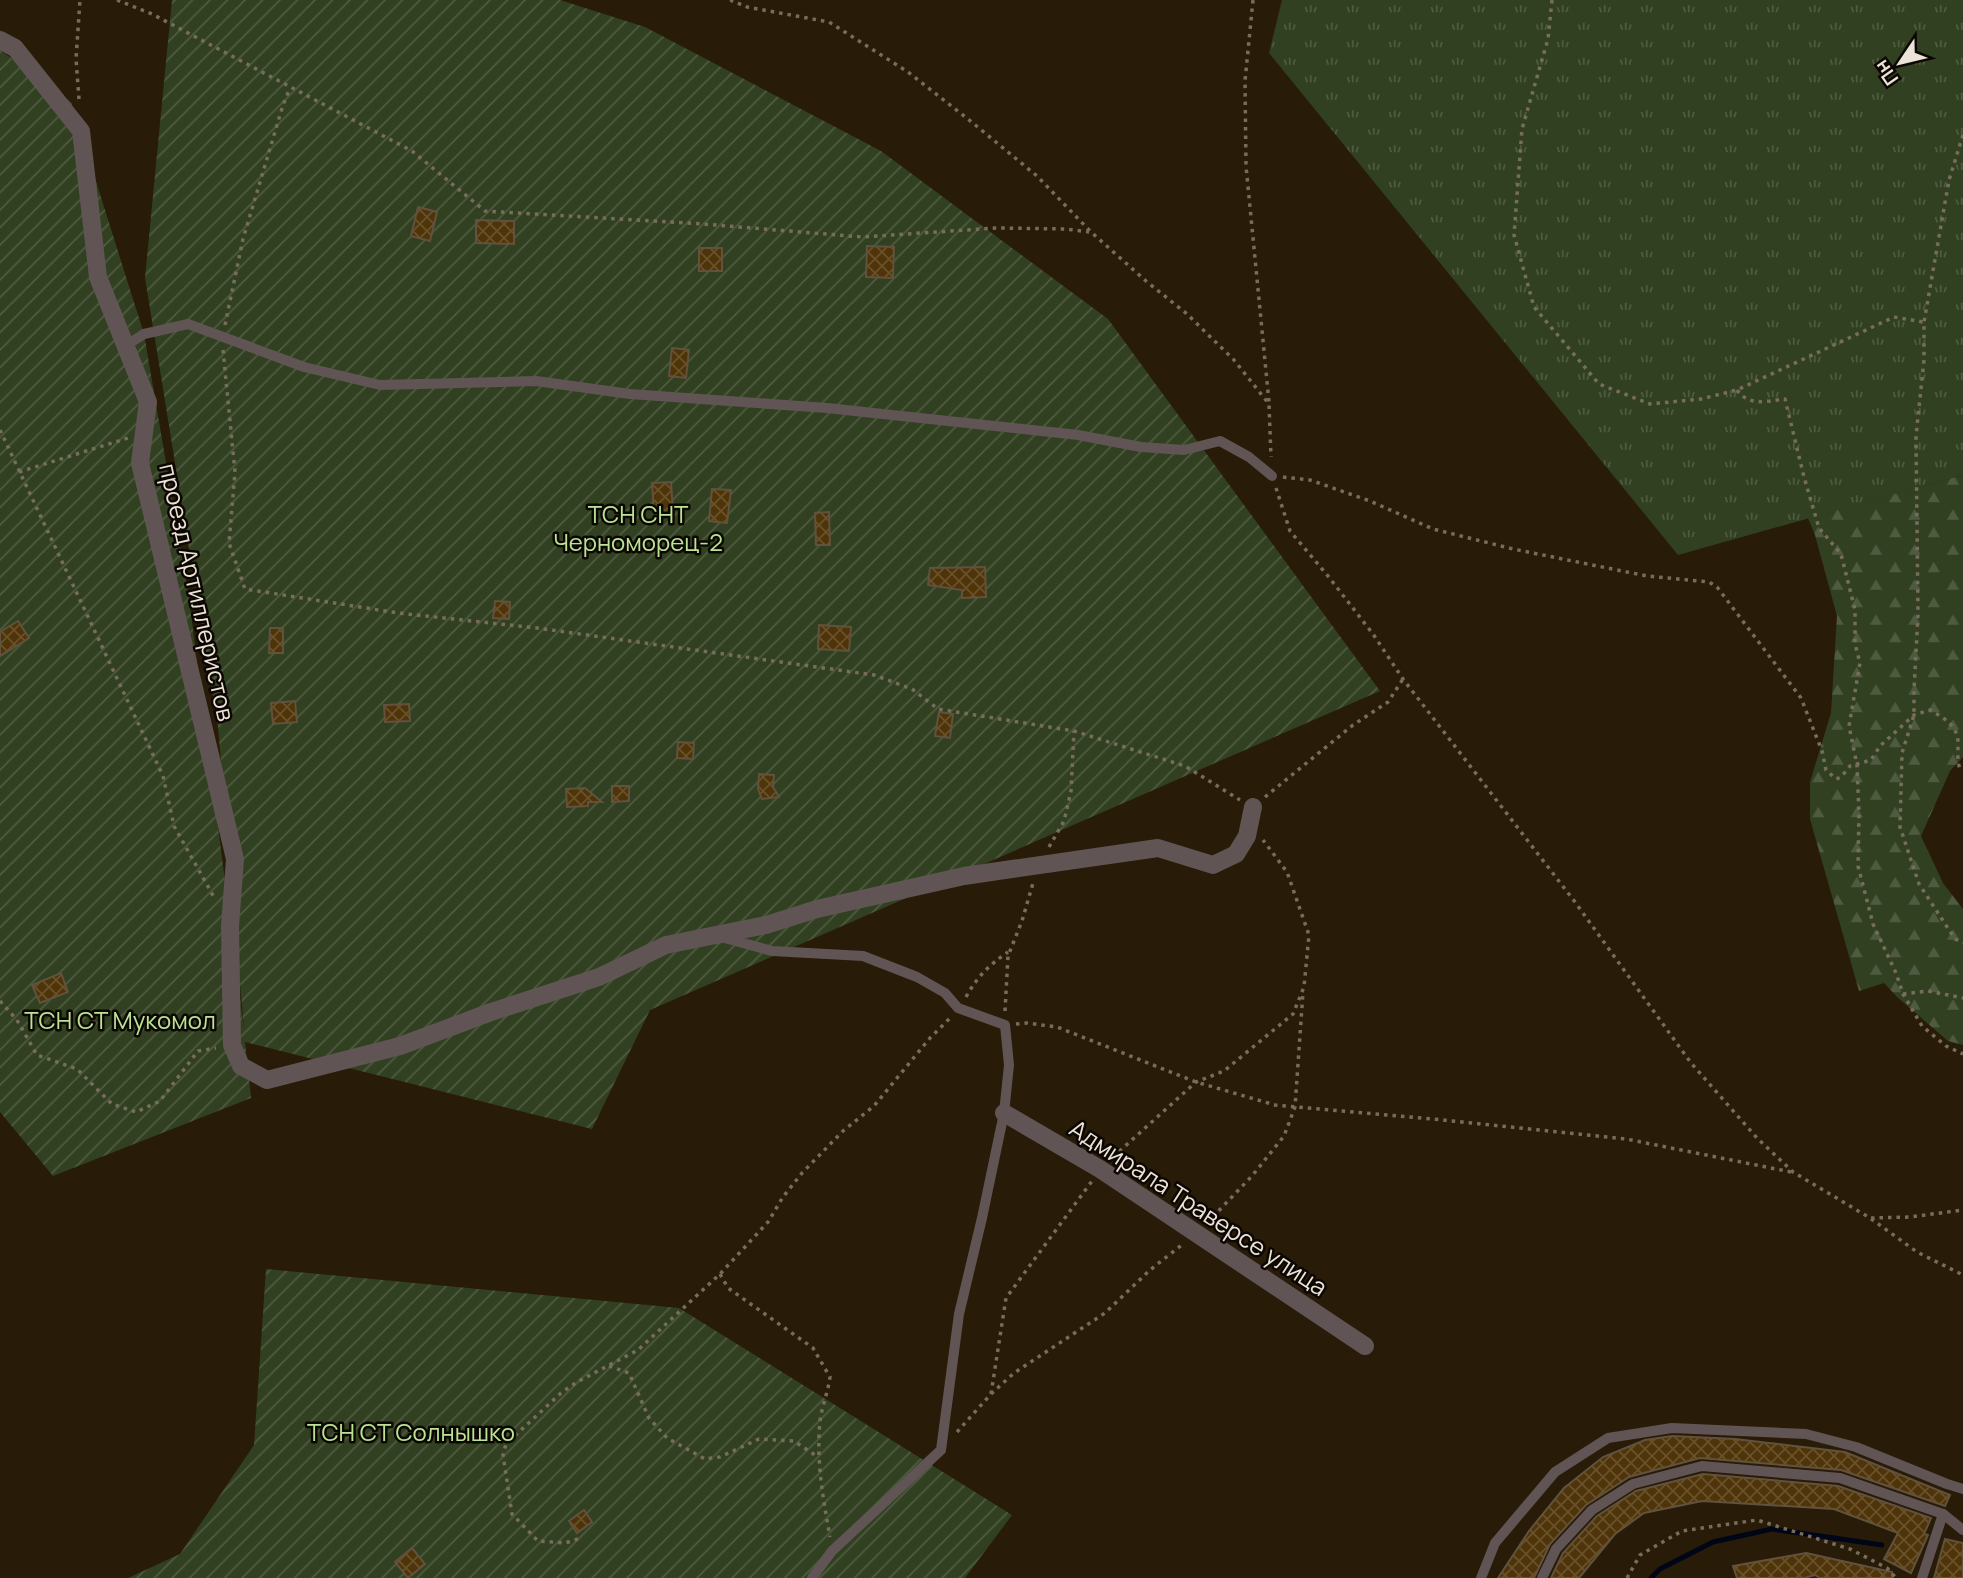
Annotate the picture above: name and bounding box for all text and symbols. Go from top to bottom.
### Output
north arrow [1865,28,1935,98]
text: Пн [1868,55,1904,91]
street label: проезд Артиллеристов [152,460,244,724]
park label: ТСН СНТ Черноморец-2 [553,497,723,558]
park label: ТСН СТ Мукомол [24,1003,216,1036]
street label: Адмирала Траверсе улица [1064,1111,1334,1303]
park label: ТСН СТ Солнышко [307,1415,515,1448]

